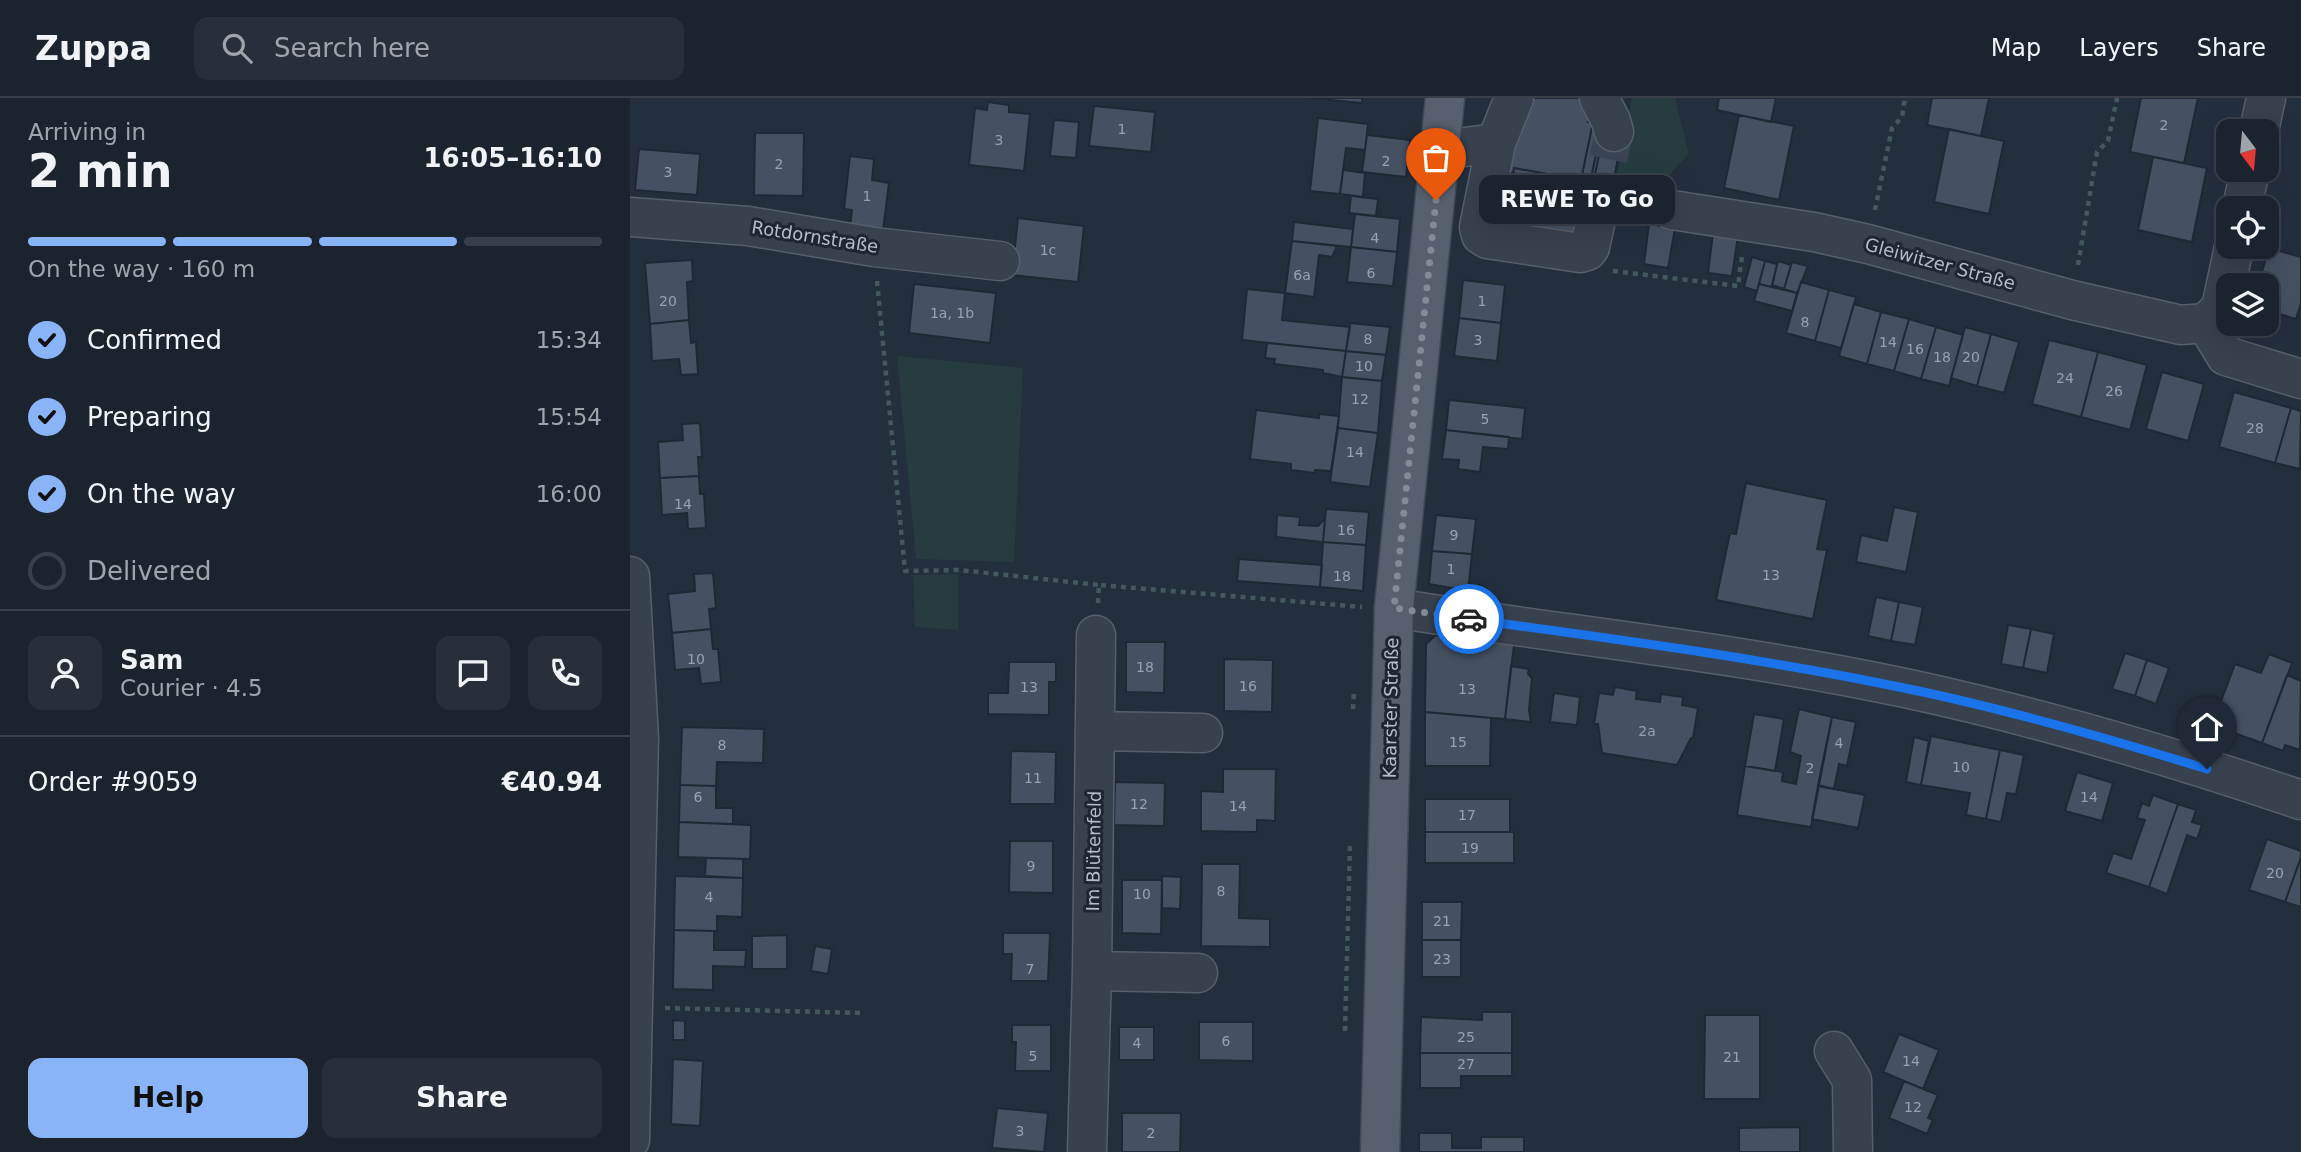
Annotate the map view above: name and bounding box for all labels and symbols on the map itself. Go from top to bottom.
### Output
house number: 2 [2160,117,2168,133]
north arrow [2216,119,2278,182]
house number: 1 [1118,121,1126,137]
pin [1406,128,1466,200]
house number: 3 [995,132,1003,148]
house number: 2 [1382,153,1390,169]
house number: 2 [775,156,783,172]
house number: 3 [664,164,672,180]
callout: REWE To Go [1478,176,1674,224]
house number: 1 [863,188,871,204]
street label: Rotdornstraße [750,216,880,257]
house number: 4 [1371,230,1380,246]
street label: Gleiwitzer Straße [1863,233,2018,294]
house number: 1c [1040,242,1056,258]
house number: 6 [1367,265,1376,281]
house number: 6a [1293,267,1311,283]
house number: 20 [659,293,677,309]
house number: 1 [1478,293,1486,309]
house number: 1a, 1b [930,305,974,321]
house number: 8 [1801,314,1809,330]
house number: 8 [1364,331,1372,347]
house number: 3 [1474,332,1482,348]
house number: 14 [1879,334,1897,350]
house number: 16 [1906,341,1924,357]
house number: 18 [1933,349,1951,365]
house number: 20 [1962,349,1980,365]
house number: 10 [1355,358,1373,374]
house number: 24 [2056,370,2074,386]
house number: 26 [2105,383,2123,399]
house number: 12 [1351,391,1369,407]
house number: 5 [1481,411,1489,427]
house number: 28 [2246,420,2264,436]
house number: 14 [1346,444,1364,460]
house number: 14 [674,496,692,512]
house number: 16 [1337,522,1355,538]
house number: 9 [1450,527,1458,543]
house number: 1 [1447,561,1455,577]
house number: 13 [1762,567,1780,583]
house number: 18 [1333,568,1351,584]
courier [1434,584,1504,654]
street label: Kaarster Straße [1379,637,1402,779]
house number: 10 [687,651,705,667]
house number: 18 [1136,659,1154,675]
house number: 16 [1239,678,1257,694]
house number: 13 [1020,679,1038,695]
house number: 13 [1458,681,1476,697]
pin [2177,697,2237,769]
house number: 2a [1638,723,1656,739]
house number: 15 [1449,734,1467,750]
house number: 4 [1835,735,1844,751]
house number: 8 [718,737,726,753]
house number: 10 [1952,759,1970,775]
house number: 2 [1806,760,1814,776]
house number: 11 [1024,770,1042,786]
house number: 6 [694,789,703,805]
house number: 14 [2080,789,2098,805]
street label: Im Blütenfeld [1082,790,1105,912]
house number: 12 [1130,796,1148,812]
house number: 14 [1229,798,1247,814]
house number: 17 [1458,807,1476,823]
house number: 19 [1461,840,1479,856]
house number: 9 [1027,858,1035,874]
house number: 20 [2266,865,2284,881]
house number: 8 [1217,883,1225,899]
house number: 10 [1133,886,1151,902]
house number: 4 [705,889,714,905]
house number: 21 [1433,913,1451,929]
house number: 23 [1433,951,1451,967]
house number: 7 [1026,961,1034,977]
house number: 25 [1457,1029,1475,1045]
house number: 6 [1222,1033,1231,1049]
house number: 4 [1133,1035,1142,1051]
house number: 5 [1029,1048,1037,1064]
house number: 21 [1723,1049,1741,1065]
house number: 14 [1902,1053,1920,1069]
house number: 27 [1457,1056,1475,1072]
house number: 12 [1904,1099,1922,1115]
house number: 3 [1016,1123,1024,1139]
house number: 2 [1147,1125,1155,1141]

